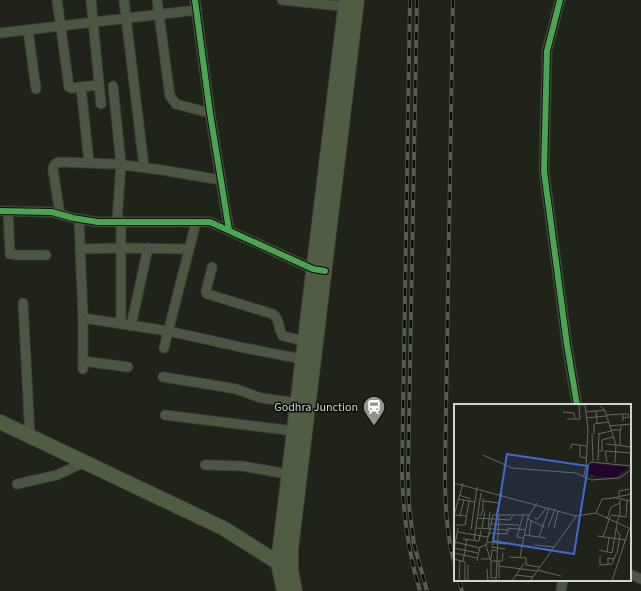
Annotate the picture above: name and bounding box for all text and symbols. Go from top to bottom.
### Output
station icon: Godhra Junction [361,394,387,427]
place label: Godhra Junction [274,399,358,416]
inset map [454,404,631,581]

